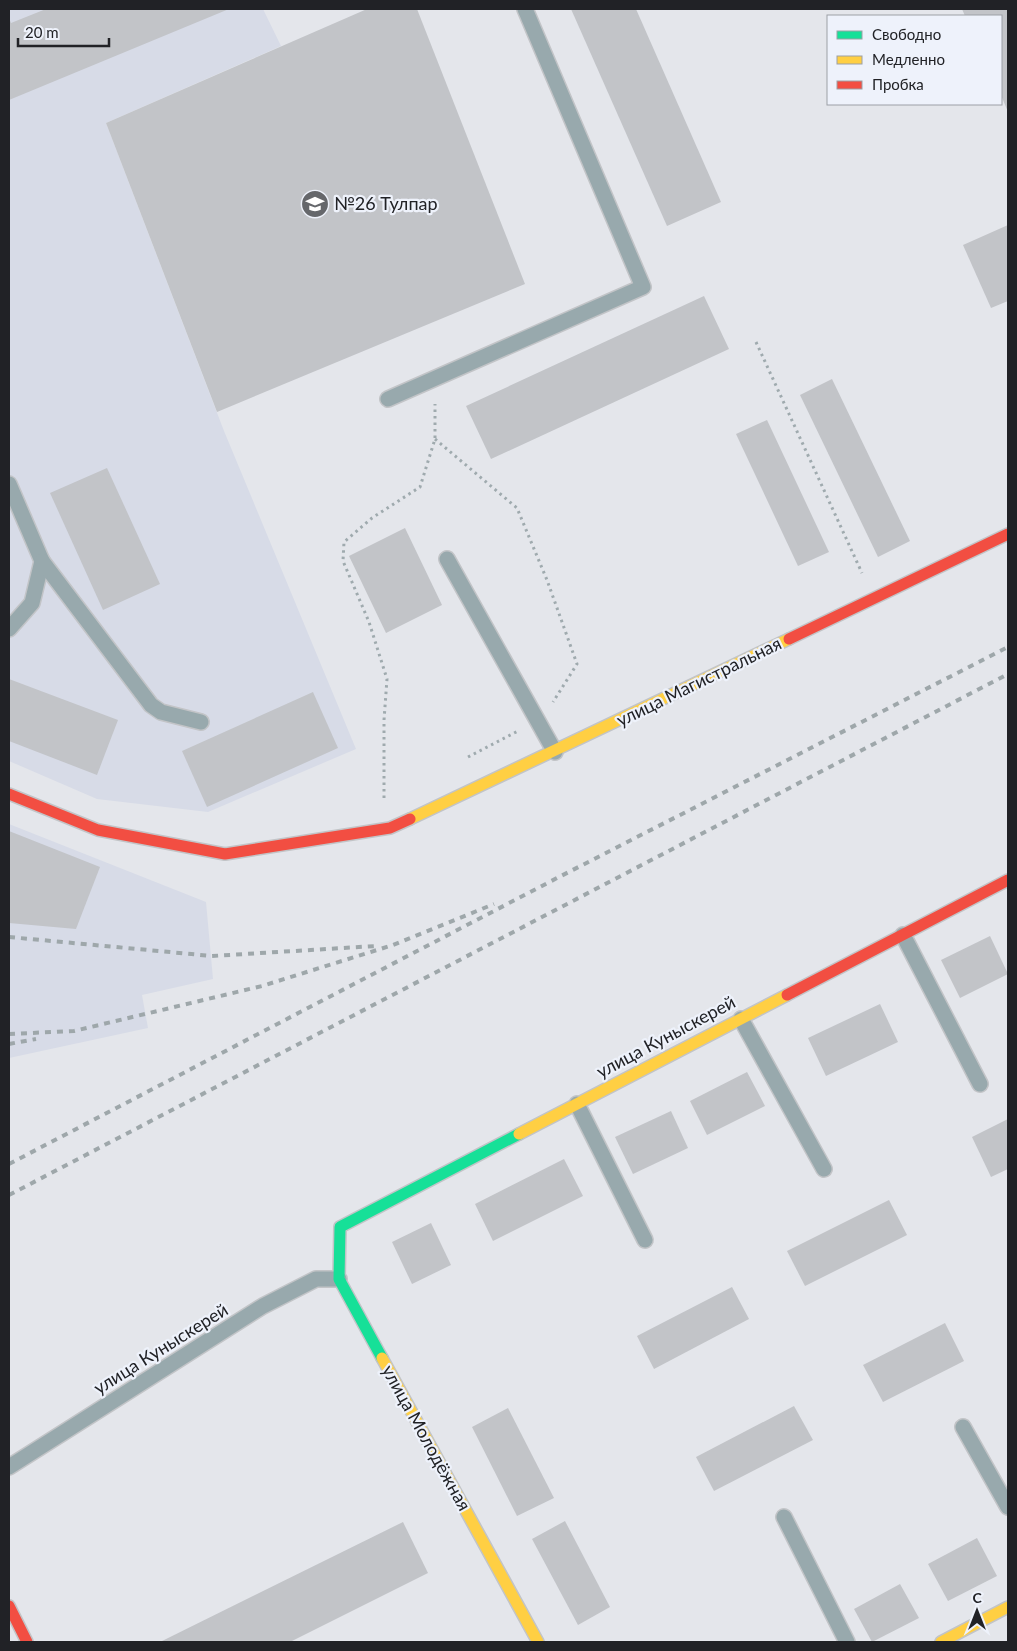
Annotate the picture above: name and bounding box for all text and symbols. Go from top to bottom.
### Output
scale bar [18,15,109,47]
legend [827,15,1002,105]
text: 20 m [25,23,59,41]
text: Свободно [872,25,941,43]
text: Медленно [872,50,945,68]
text: Пробка [872,75,924,93]
school or university icon: №26 Тулпар [300,189,330,219]
place label: №26 Тулпар [334,192,438,214]
street label: улица Магистральная [612,632,785,731]
street label: улица Куныскерей [592,990,739,1082]
street label: улица Куныскерей [89,1298,232,1398]
street label: улица Молодёжная [378,1361,476,1514]
north arrow [952,1586,1002,1636]
text: С [972,1589,982,1606]

